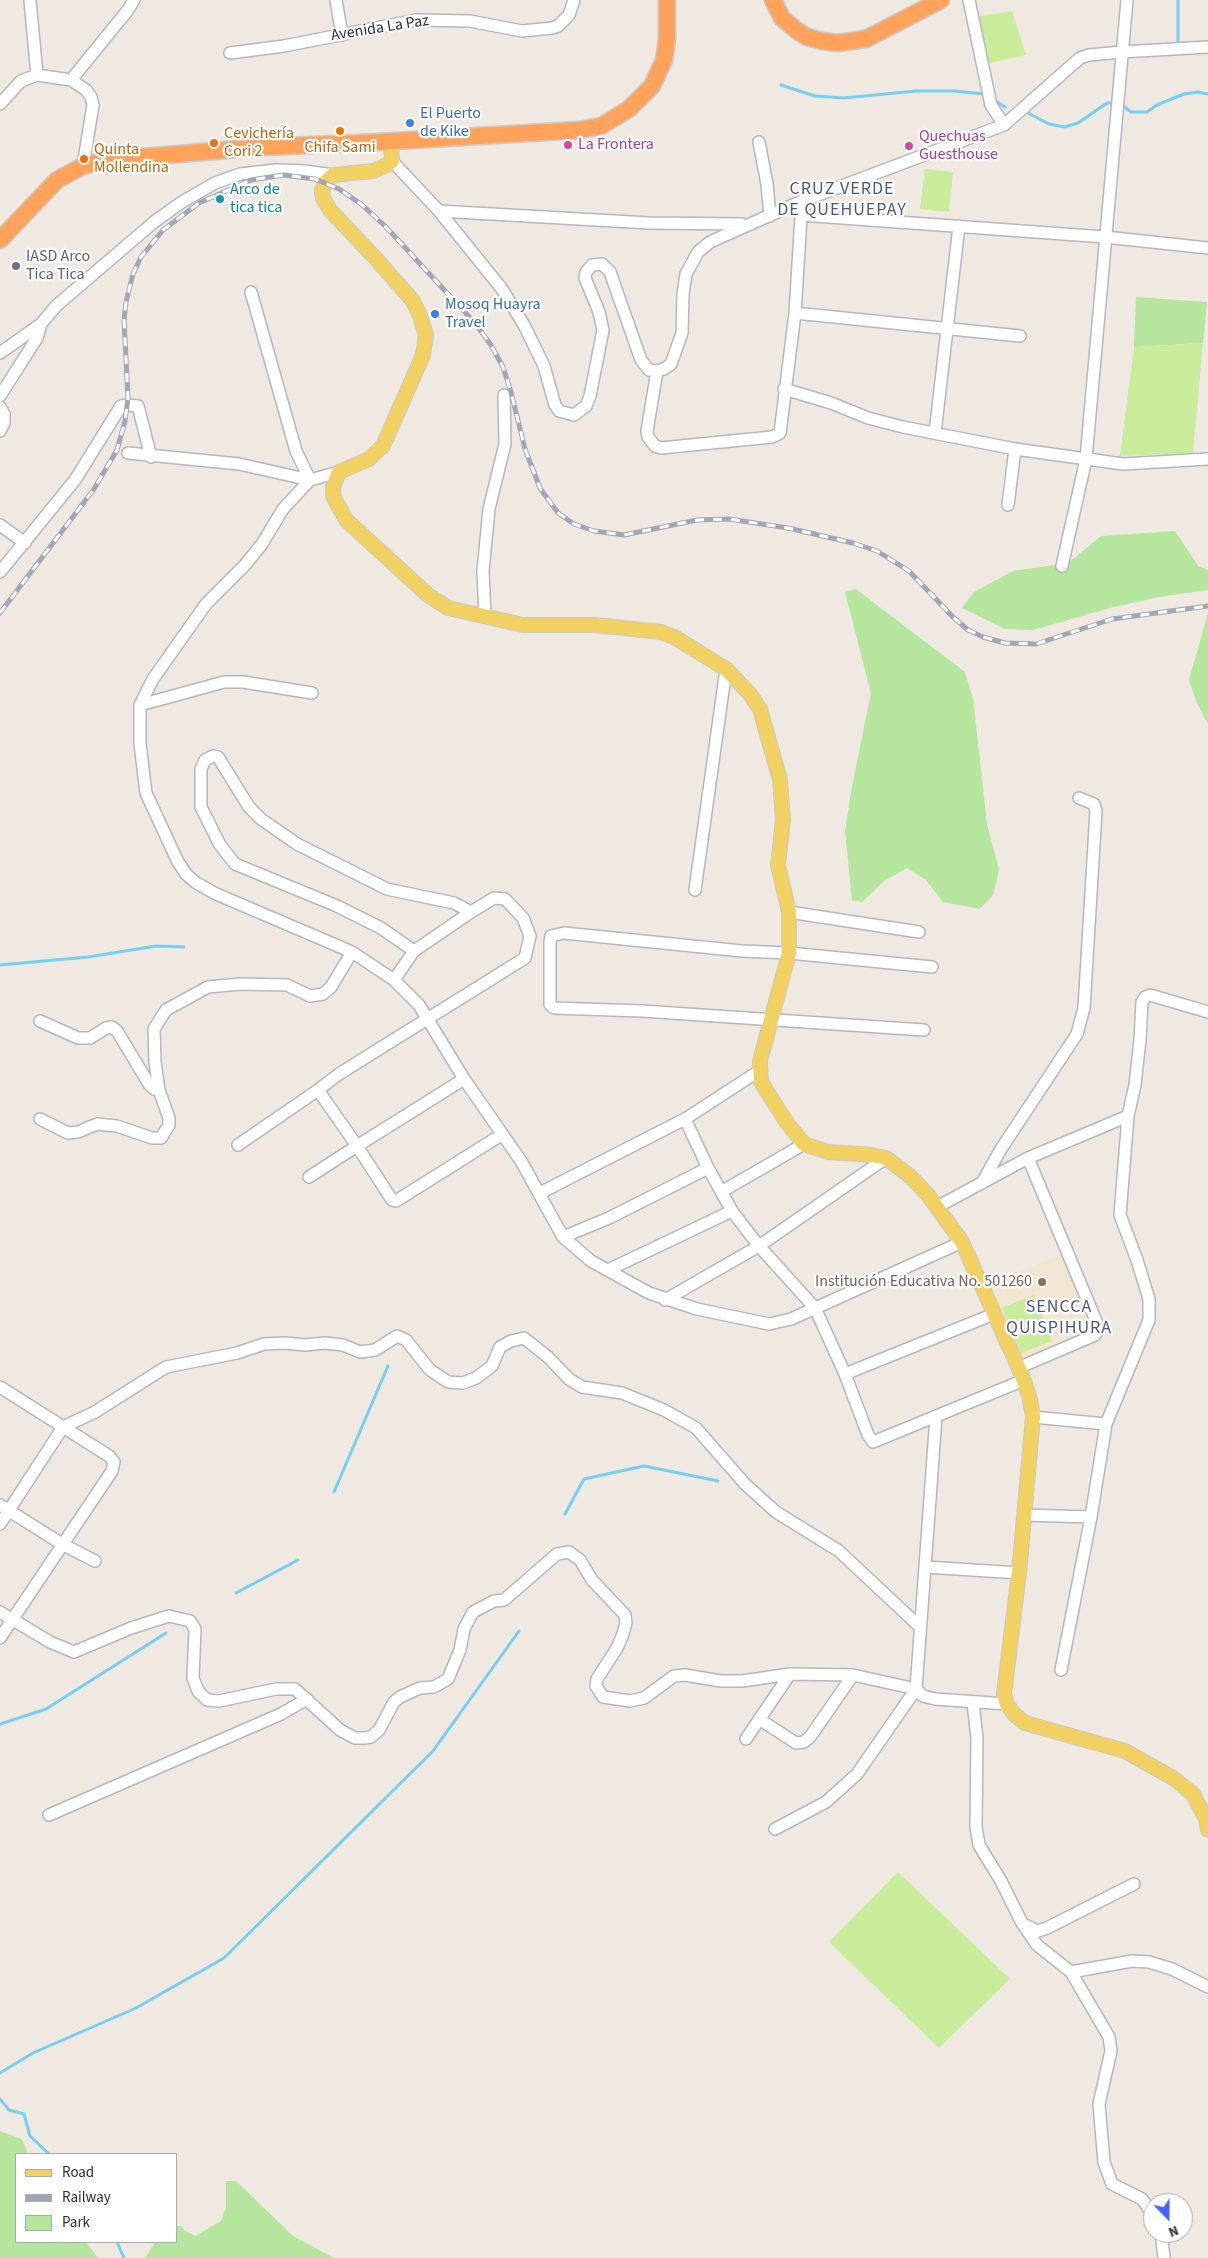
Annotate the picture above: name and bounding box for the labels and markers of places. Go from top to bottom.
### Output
place label: El Puerto de Kike [420,104,481,142]
marker: El Puerto de Kike [404,117,416,129]
place label: Cevichería Cori 2 [224,124,294,162]
marker: Chifa Sami [334,125,346,137]
place label: Quechuas Guesthouse [919,127,998,165]
place label: La Frontera [578,135,654,155]
marker: Cevichería Cori 2 [208,137,220,149]
place label: Chifa Sami [304,138,376,158]
marker: La Frontera [562,139,574,151]
place label: Quinta Mollendina [94,140,169,178]
marker: Quechuas Guesthouse [903,140,915,152]
marker: Quinta Mollendina [78,153,90,165]
place label: Arco de tica tica [230,180,282,218]
marker: Arco de tica tica [214,193,226,205]
place label: IASD Arco Tica Tica [26,247,90,285]
marker: IASD Arco Tica Tica [10,260,22,272]
place label: Mosoq Huayra Travel [445,295,541,333]
marker: Mosoq Huayra Travel [429,308,441,320]
place label: Institución Educativa No. 501260 [815,1272,1032,1292]
marker: Institución Educativa No. 501260 [1036,1276,1048,1288]

